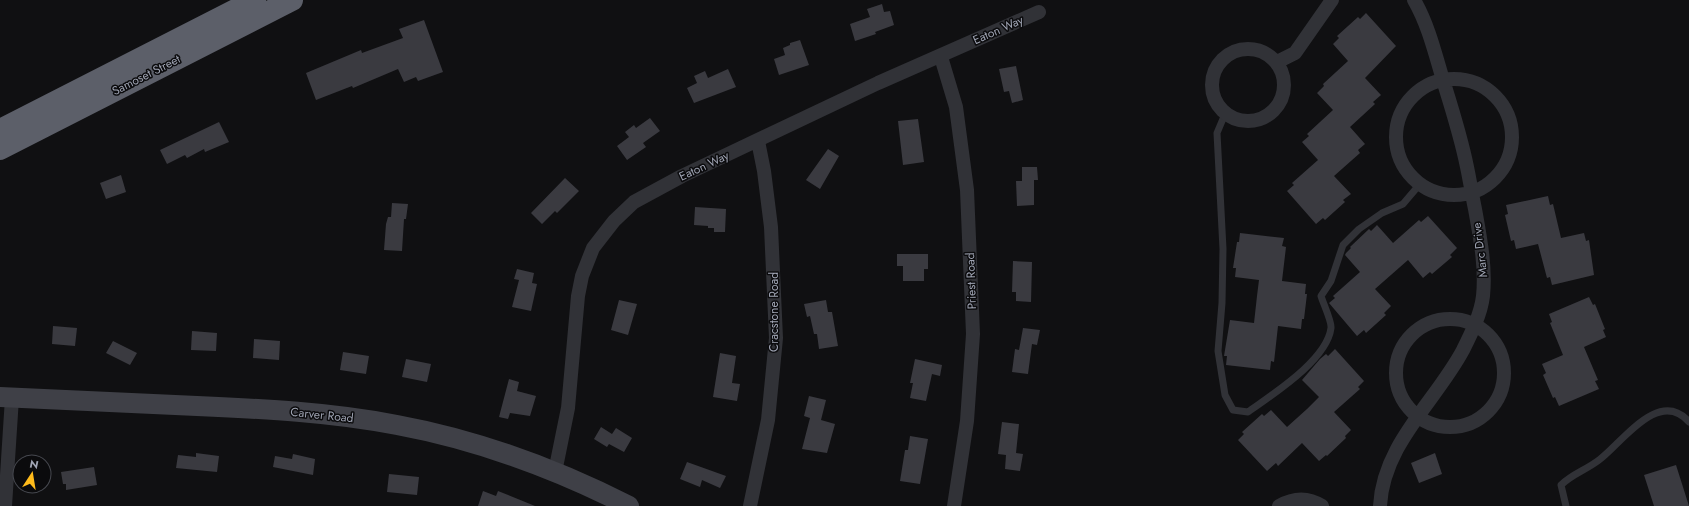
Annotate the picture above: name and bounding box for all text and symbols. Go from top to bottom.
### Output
street label: Eaton Way [970,11,1027,49]
street label: Samoset Street [109,50,183,100]
street label: Eaton Way [676,146,733,185]
street label: Marc Drive [1468,221,1492,279]
street label: Priest Road [961,252,981,310]
street label: Cracstone Road [765,272,783,352]
street label: Carver Road [290,403,354,427]
north arrow [12,454,52,494]
text: N [28,455,40,473]

